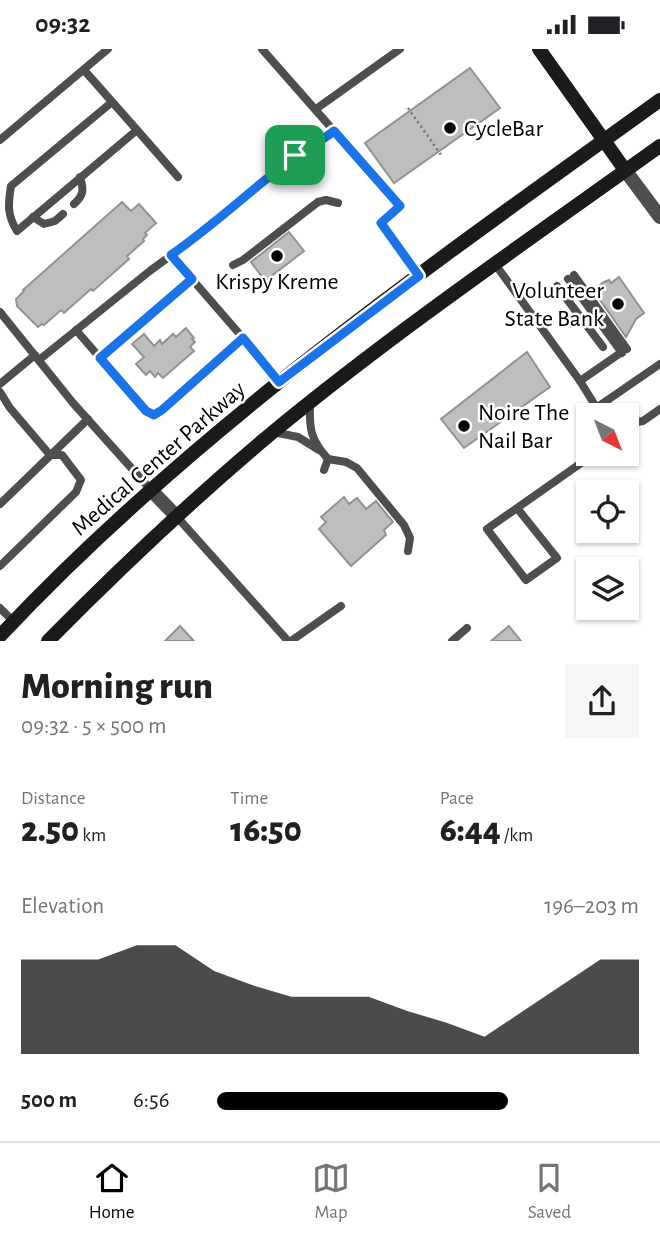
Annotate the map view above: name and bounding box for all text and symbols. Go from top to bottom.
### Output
text: 09:32 [35,11,91,37]
place label: CycleBar [464,117,543,141]
marker: CycleBar [442,120,458,136]
pin [265,125,325,185]
icon: arrive [276,136,314,174]
marker: Krispy Kreme [269,248,285,264]
place label: Krispy Kreme [215,270,339,294]
place label: Volunteer State Bank [505,279,604,331]
marker: Volunteer State Bank [610,296,626,312]
street label: Medical Center Parkway [67,377,250,540]
place label: Noire The Nail Bar [478,401,569,453]
north arrow [576,403,639,465]
map controls [576,403,639,620]
marker: Noire The Nail Bar [456,418,472,434]
button: locate [576,480,639,543]
button: layers [576,557,639,620]
button: share [565,664,639,738]
text: Morning run [21,668,213,706]
text: 09:32 · 5 × 500 m [21,715,166,738]
text: Distance [21,789,85,808]
text: Time [230,789,268,808]
text: Pace [440,789,474,808]
text: 2.50 [21,813,79,848]
text: 16:50 [230,813,302,848]
text: 6:44 [440,813,501,848]
text: km [79,826,106,845]
text: /km [501,826,533,845]
text: Elevation [21,895,104,918]
text: 196–203 m [544,895,639,918]
text: 500 m [21,1089,77,1112]
text: 6:56 [133,1089,170,1112]
tab: Home [89,1159,135,1224]
tab: Map [312,1159,350,1224]
tab: Saved [528,1159,571,1224]

